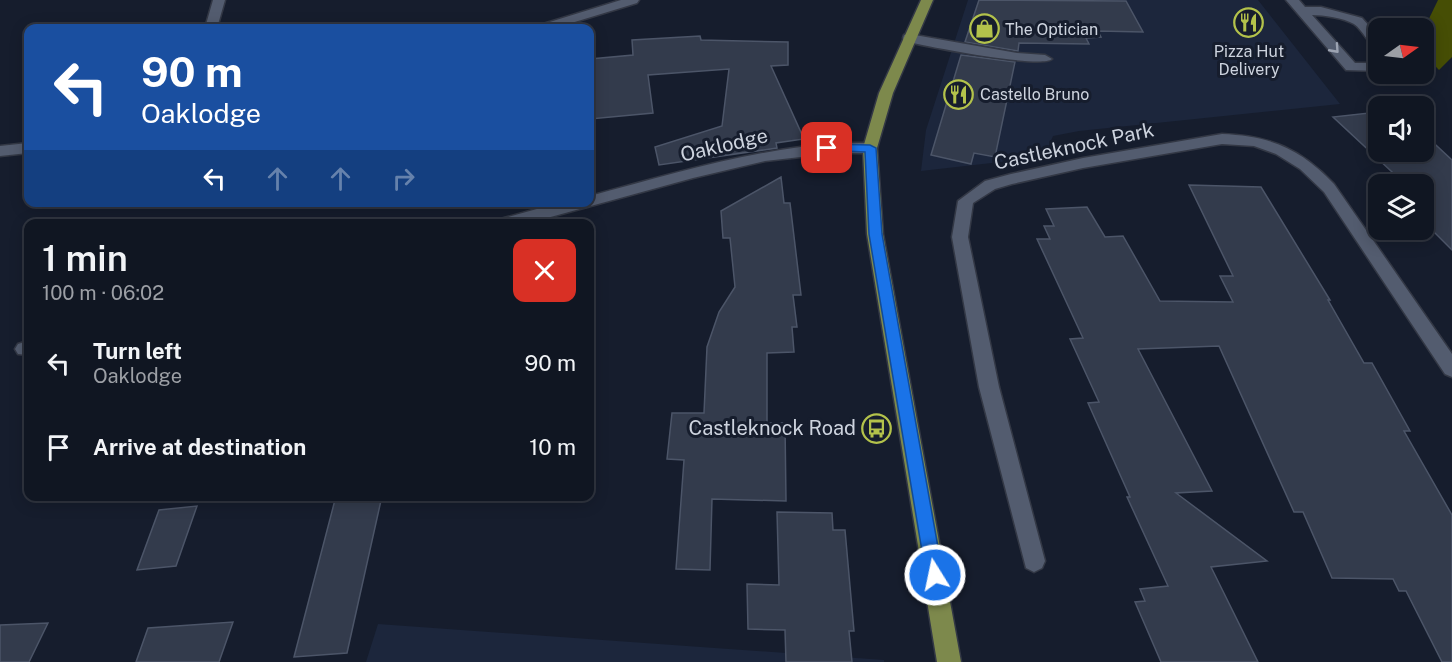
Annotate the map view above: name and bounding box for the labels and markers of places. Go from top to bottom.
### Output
restaurant icon: Pizza Hut Delivery [1233,7,1265,39]
shop icon: The Optician [968,13,1000,45]
place label: The Optician [1005,20,1098,39]
place label: Pizza Hut Delivery [1214,42,1284,79]
restaurant icon: Castello Bruno [943,78,975,110]
place label: Castello Bruno [980,85,1089,104]
pin [801,122,852,173]
bus stop icon: Castleknock Road [861,412,893,444]
place label: Castleknock Road [689,416,856,440]

